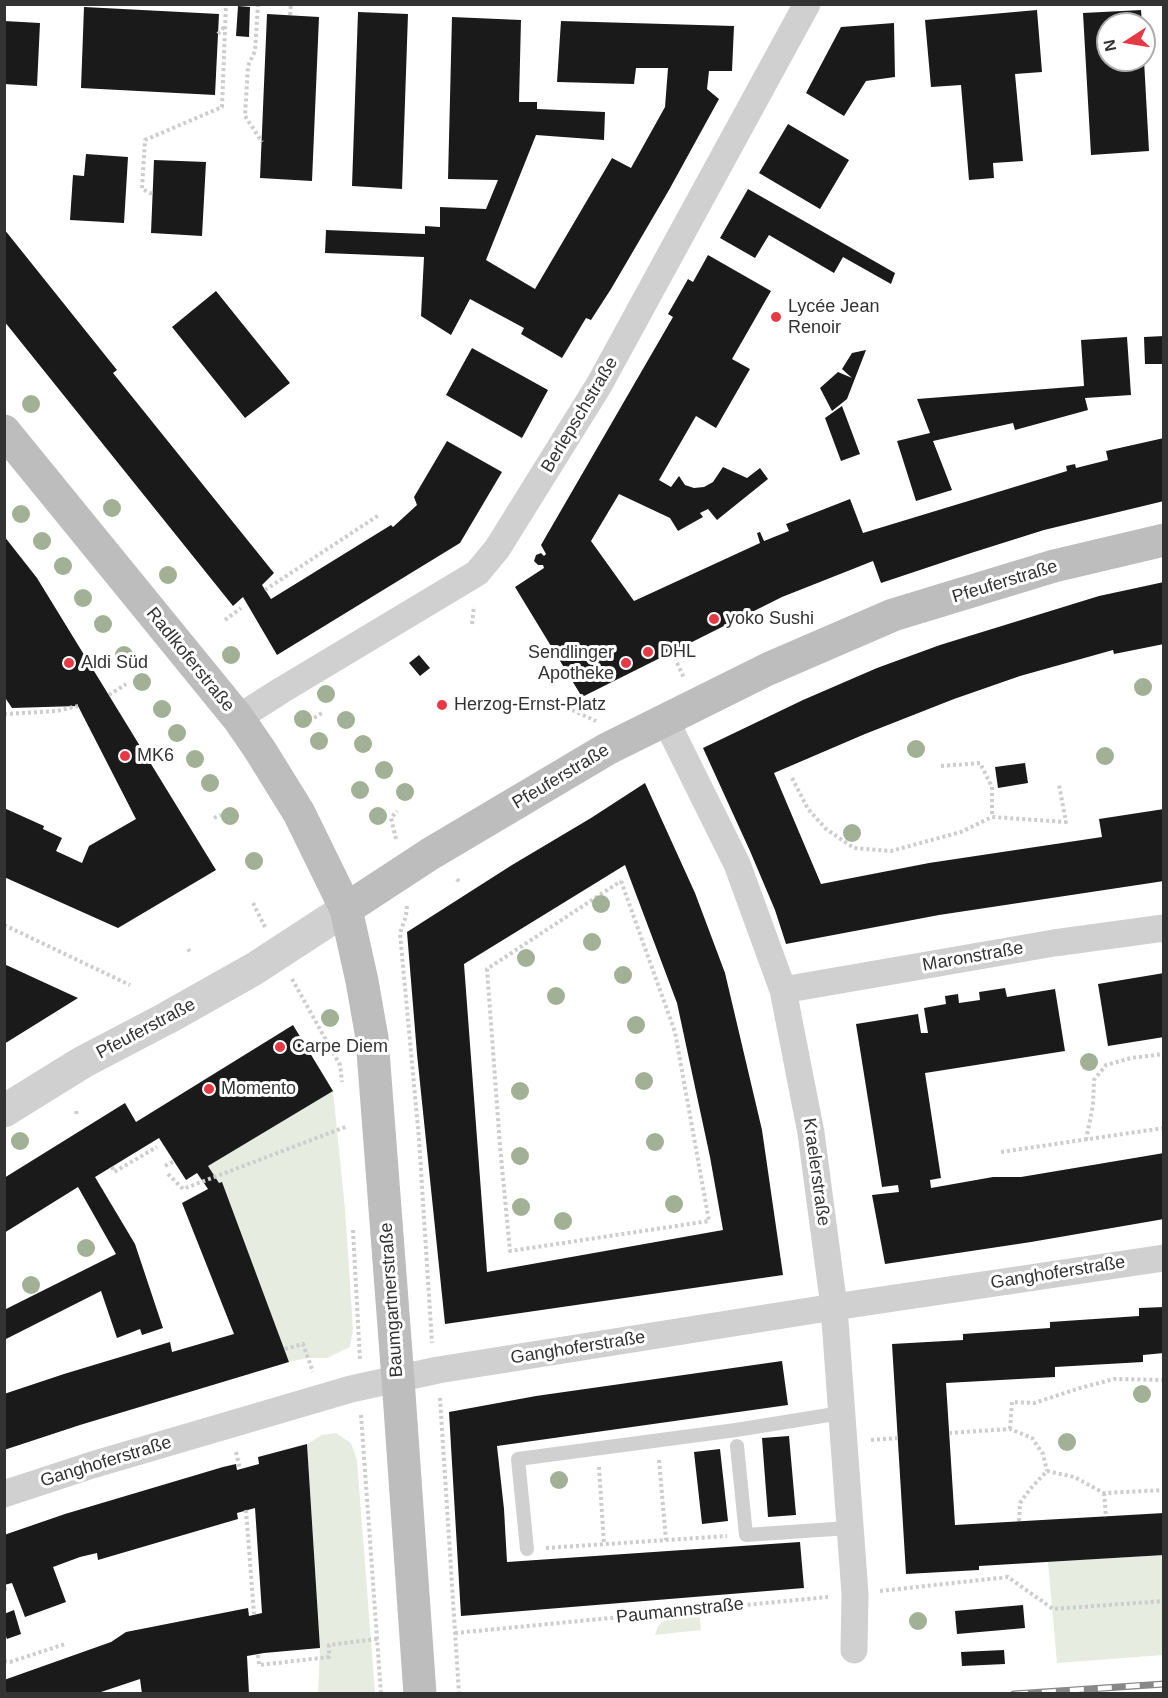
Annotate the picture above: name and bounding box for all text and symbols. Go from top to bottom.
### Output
north arrow [1096,12,1156,72]
text: N [1100,38,1119,53]
place label: Lycée Jean Renoir [788,296,879,338]
marker: Lycée Jean Renoir [769,310,783,324]
street label: Berlepschstraße [537,353,623,477]
street label: Pfeuferstraße [950,556,1060,608]
street label: Radlkoferstraße [141,603,239,717]
place label: yoko Sushi [726,608,814,630]
marker: yoko Sushi [707,612,721,626]
place label: DHL [660,641,696,663]
place label: Sendlinger Apotheke [528,642,614,684]
marker: DHL [641,645,655,659]
place label: Aldi Süd [81,652,148,674]
marker: Aldi Süd [62,656,76,670]
marker: Sendlinger Apotheke [619,656,633,670]
place label: Herzog-Ernst-Platz [454,694,606,716]
marker: Herzog-Ernst-Platz [435,698,449,712]
street label: Pfeuferstraße [509,740,613,814]
place label: MK6 [137,745,174,767]
marker: MK6 [118,749,132,763]
street label: Maronstraße [921,938,1025,976]
street label: Pfeuferstraße [93,994,199,1064]
place label: Carpe Diem [292,1036,388,1058]
marker: Carpe Diem [273,1040,287,1054]
place label: Momento [221,1078,296,1100]
marker: Momento [202,1082,216,1096]
street label: Kraelerstraße [798,1117,834,1227]
street label: Baumgartnerstraße [376,1222,408,1378]
street label: Ganghoferstraße [989,1252,1127,1294]
street label: Ganghoferstraße [509,1327,647,1369]
street label: Ganghoferstraße [38,1432,174,1492]
street label: Paumannstraße [615,1594,745,1628]

